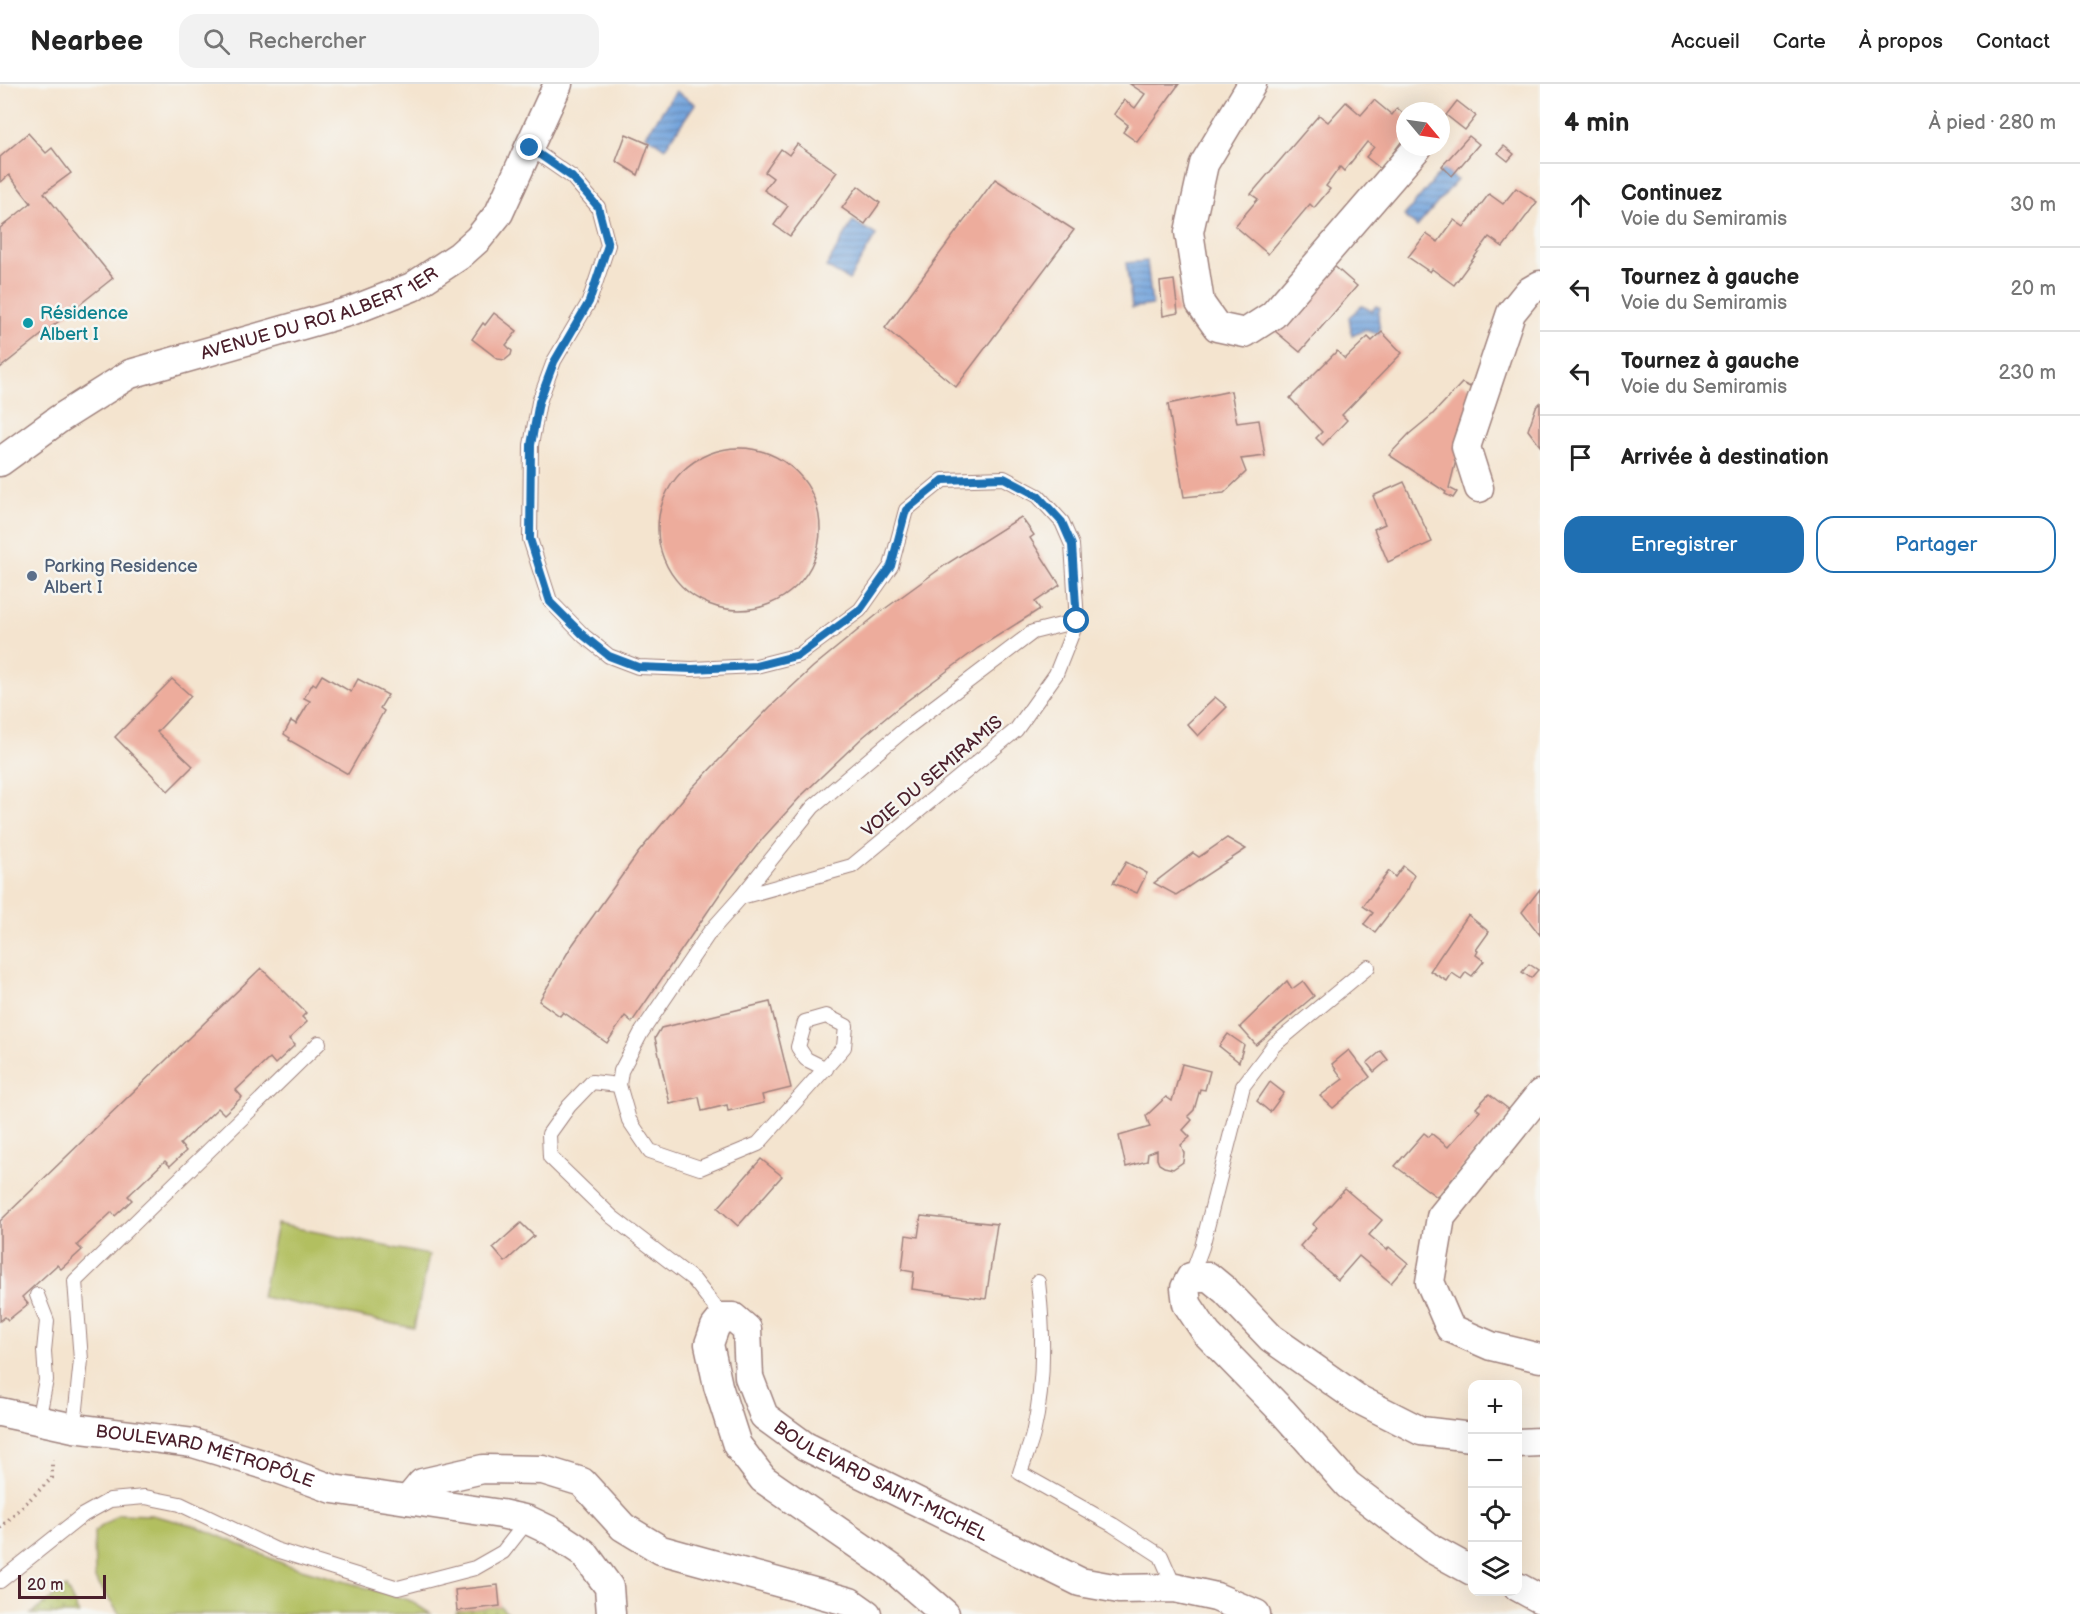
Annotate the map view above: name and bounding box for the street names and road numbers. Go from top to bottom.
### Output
street label: AVENUE DU ROI ALBERT 1ER [198,263,442,364]
street label: VOIE DU SEMIRAMIS [858,711,1007,841]
street label: BOULEVARD SAINT-MICHEL [769,1417,992,1546]
street label: BOULEVARD MÉTROPÔLE [94,1421,317,1492]

